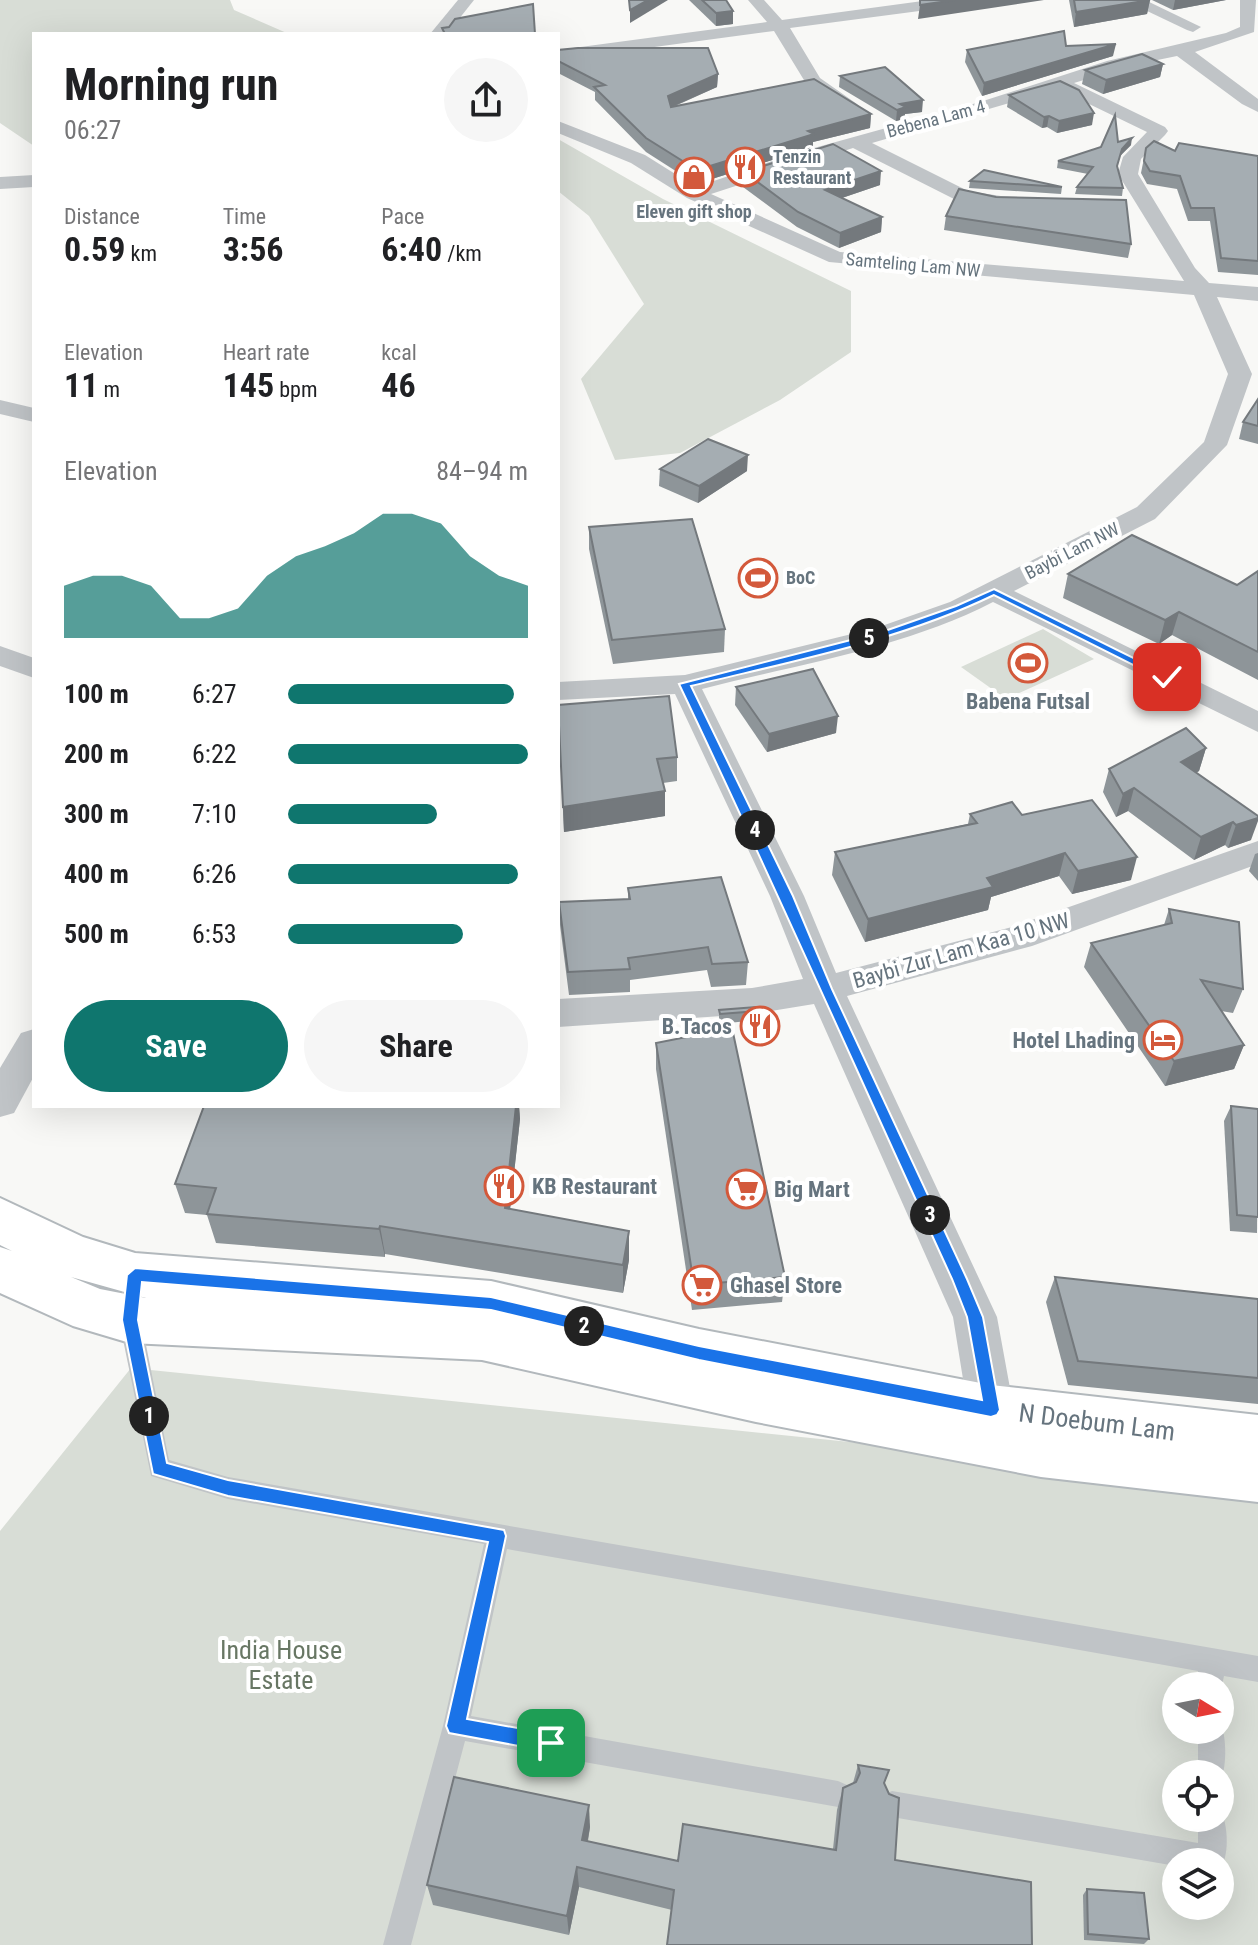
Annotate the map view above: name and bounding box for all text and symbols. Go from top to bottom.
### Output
button: share [444,58,528,142]
text: Morning run [64,59,278,111]
street label: Bebena Lam 4 [884,95,987,142]
text: 06:27 [64,115,121,145]
restaurant icon: Tenzin Restaurant [724,146,766,188]
place label: Tenzin Restaurant [773,146,852,188]
shop icon: Eleven gift shop [673,156,715,198]
place label: Eleven gift shop [636,201,752,222]
text: Distance [64,204,140,229]
text: Time [223,204,266,229]
text: Pace [381,204,424,229]
text: 0.59 [64,229,125,269]
text: 3:56 [223,229,284,269]
text: 6:40 [381,229,442,269]
text: km [125,241,157,266]
text: /km [442,241,482,266]
street label: Samteling Lam NW [845,248,981,281]
text: Elevation [64,340,143,365]
text: Heart rate [223,340,310,365]
text: kcal [381,340,417,365]
text: 11 [64,365,98,405]
text: 145 [223,365,274,405]
text: 46 [381,365,416,405]
text: m [98,377,120,402]
text: bpm [274,377,318,402]
text: Elevation [64,456,158,486]
text: 84–94 m [436,456,528,486]
street label: Baybi Lam NW [1021,518,1123,583]
sports icon: BoC [737,557,779,599]
place label: BoC [786,567,815,588]
pin: 5 [849,618,889,658]
text: 5 [863,625,875,650]
sports icon: Babena Futsal [1007,642,1049,684]
pin [1133,643,1201,711]
icon: check [1145,655,1189,699]
text: 100 m [64,679,129,709]
text: 6:27 [192,679,237,709]
place label: Babena Futsal [966,689,1090,714]
text: 200 m [64,739,129,769]
text: 6:22 [192,739,237,769]
text: 300 m [64,799,129,829]
text: 7:10 [192,799,237,829]
pin: 4 [735,810,775,850]
text: 4 [749,817,761,842]
text: 400 m [64,859,129,889]
text: 6:26 [192,859,237,889]
street label: Baybi Zur Lam Kaa 10 NW [850,908,1073,993]
text: 500 m [64,919,129,949]
text: 6:53 [192,919,237,949]
button: Save [64,1000,288,1092]
button: Share [304,1000,528,1092]
restaurant icon: B.Tacos [739,1005,781,1047]
place label: B.Tacos [662,1014,732,1039]
hotel icon: Hotel Lhading [1142,1019,1184,1061]
place label: Hotel Lhading [1013,1028,1135,1053]
restaurant icon: KB Restaurant [483,1165,525,1207]
supermarket icon: Big Mart [725,1168,767,1210]
place label: KB Restaurant [532,1174,657,1199]
place label: Big Mart [774,1177,850,1202]
pin: 3 [910,1195,950,1235]
text: 3 [924,1202,936,1227]
supermarket icon: Ghasel Store [681,1264,723,1306]
place label: Ghasel Store [730,1273,842,1298]
pin: 2 [564,1306,604,1346]
text: 2 [578,1313,590,1338]
pin: 1 [129,1396,169,1436]
street label: N Doebum Lam [1017,1398,1177,1446]
text: 1 [143,1403,155,1428]
park label: India House Estate [220,1635,342,1695]
north arrow [1162,1672,1234,1744]
map controls [1162,1672,1234,1920]
pin [517,1709,585,1777]
icon: arrive [529,1721,573,1765]
button: locate [1162,1760,1234,1832]
button: layers [1162,1848,1234,1920]

